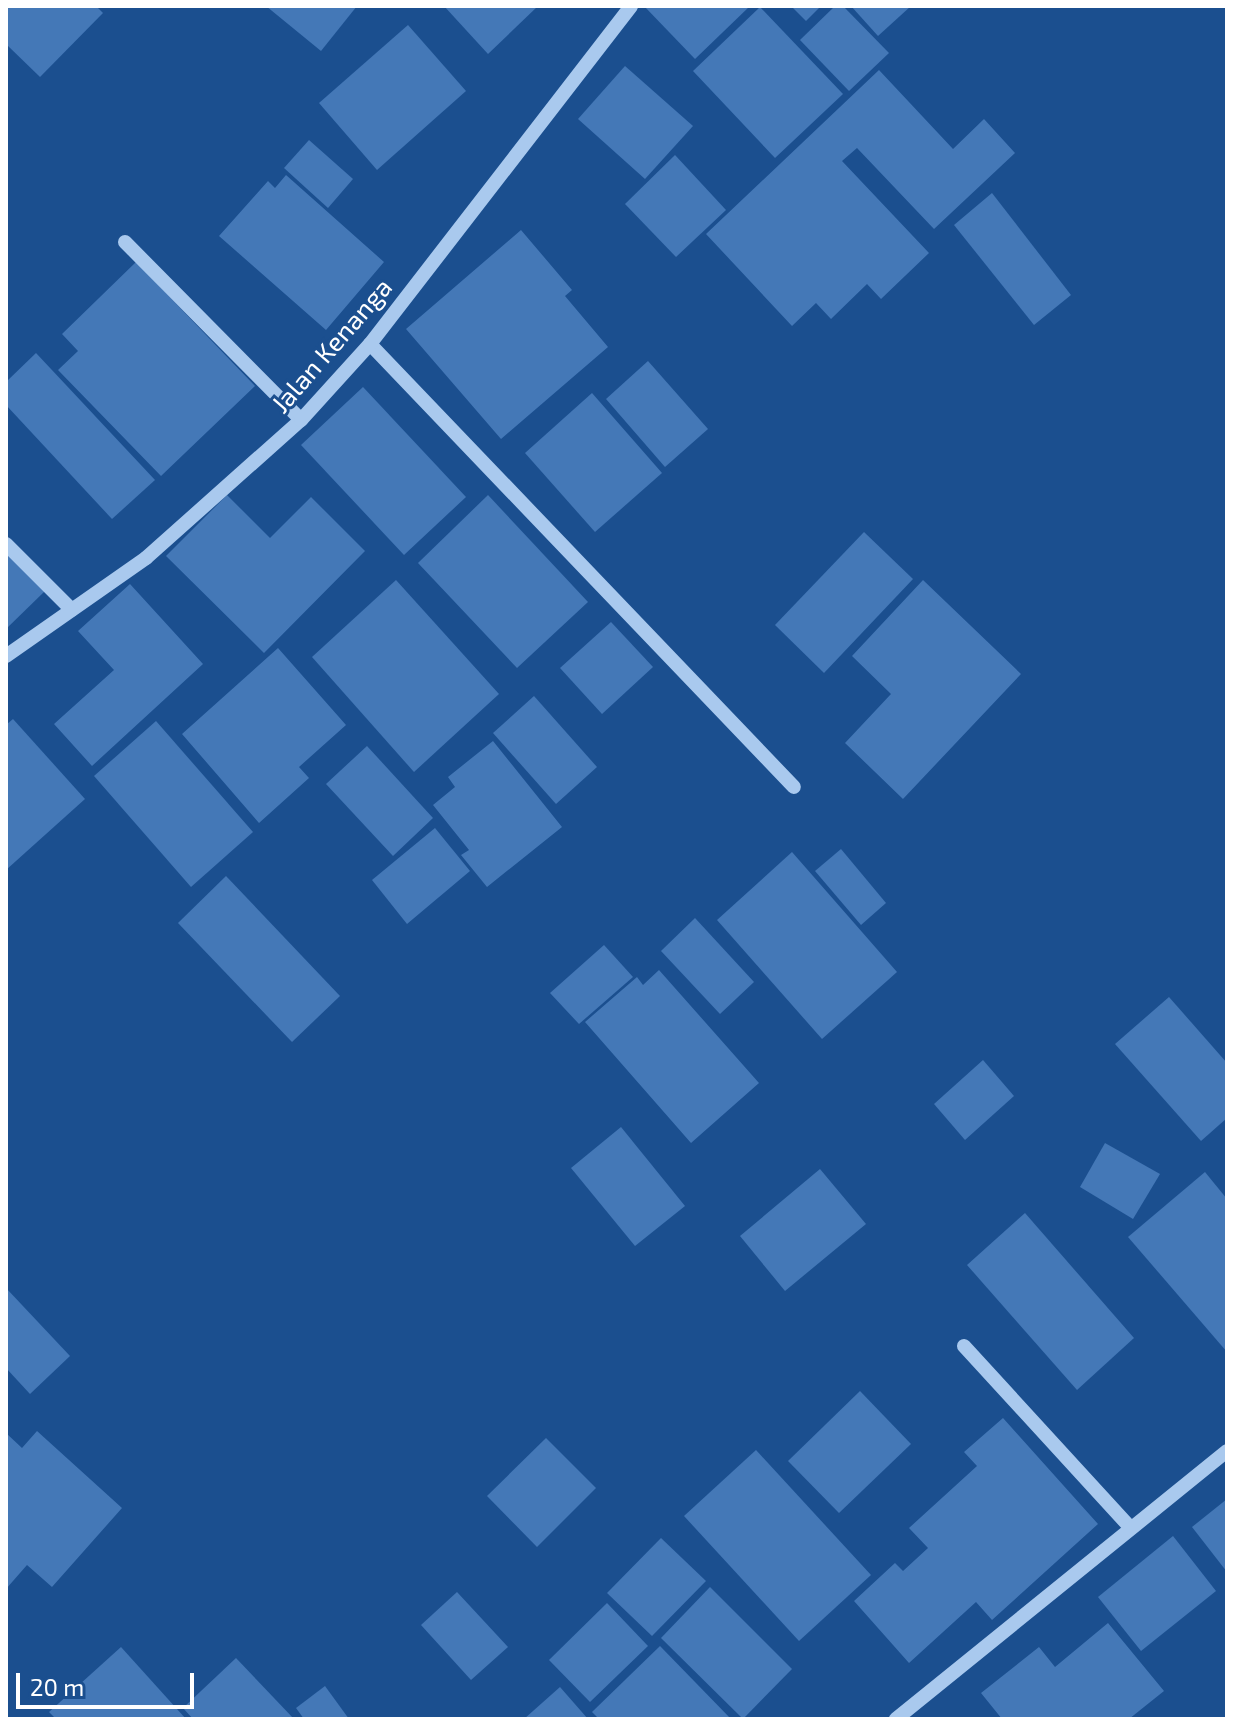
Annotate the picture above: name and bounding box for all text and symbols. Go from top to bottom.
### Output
street label: Jalan Kenanga [264,271,398,419]
scale bar [20,1657,198,1707]
text: 20 m [30,1672,84,1701]

